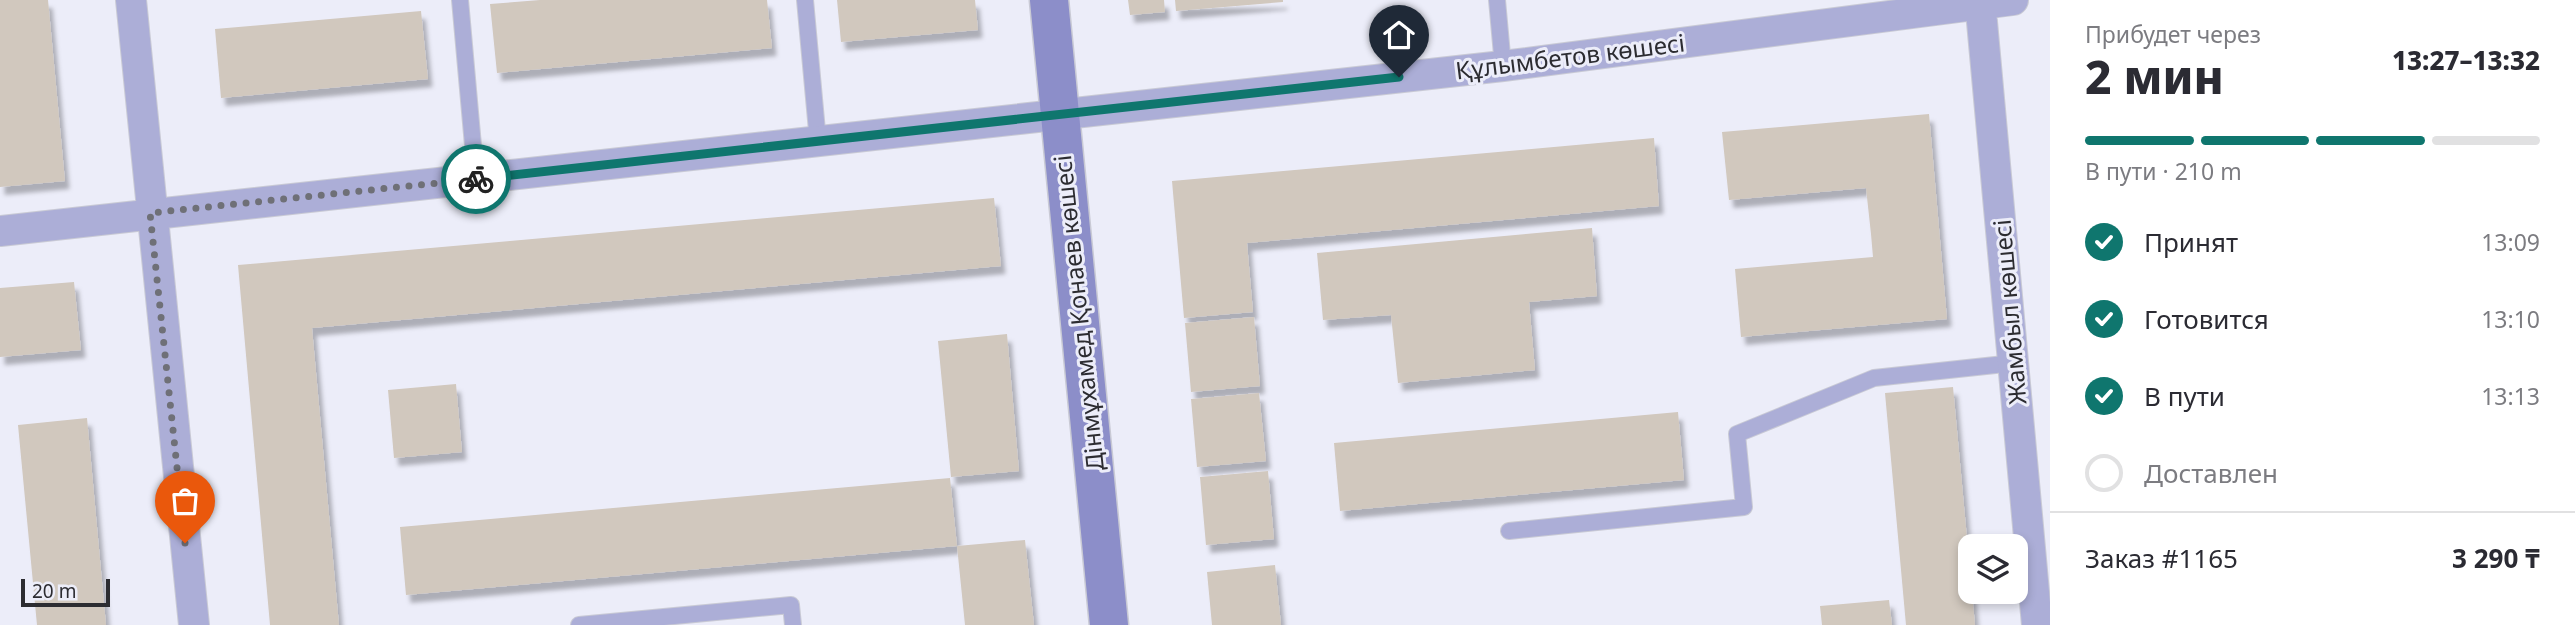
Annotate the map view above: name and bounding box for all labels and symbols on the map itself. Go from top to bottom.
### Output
pin [1369,5,1429,77]
street label: Құлымбетов көшесі [1453,26,1687,86]
courier [441,144,511,214]
street label: Дінмұхамед Қонаев көшесі [1045,153,1111,473]
street label: Жамбыл көшесі [1984,218,2034,406]
pin [155,471,215,543]
scale bar [21,576,110,608]

